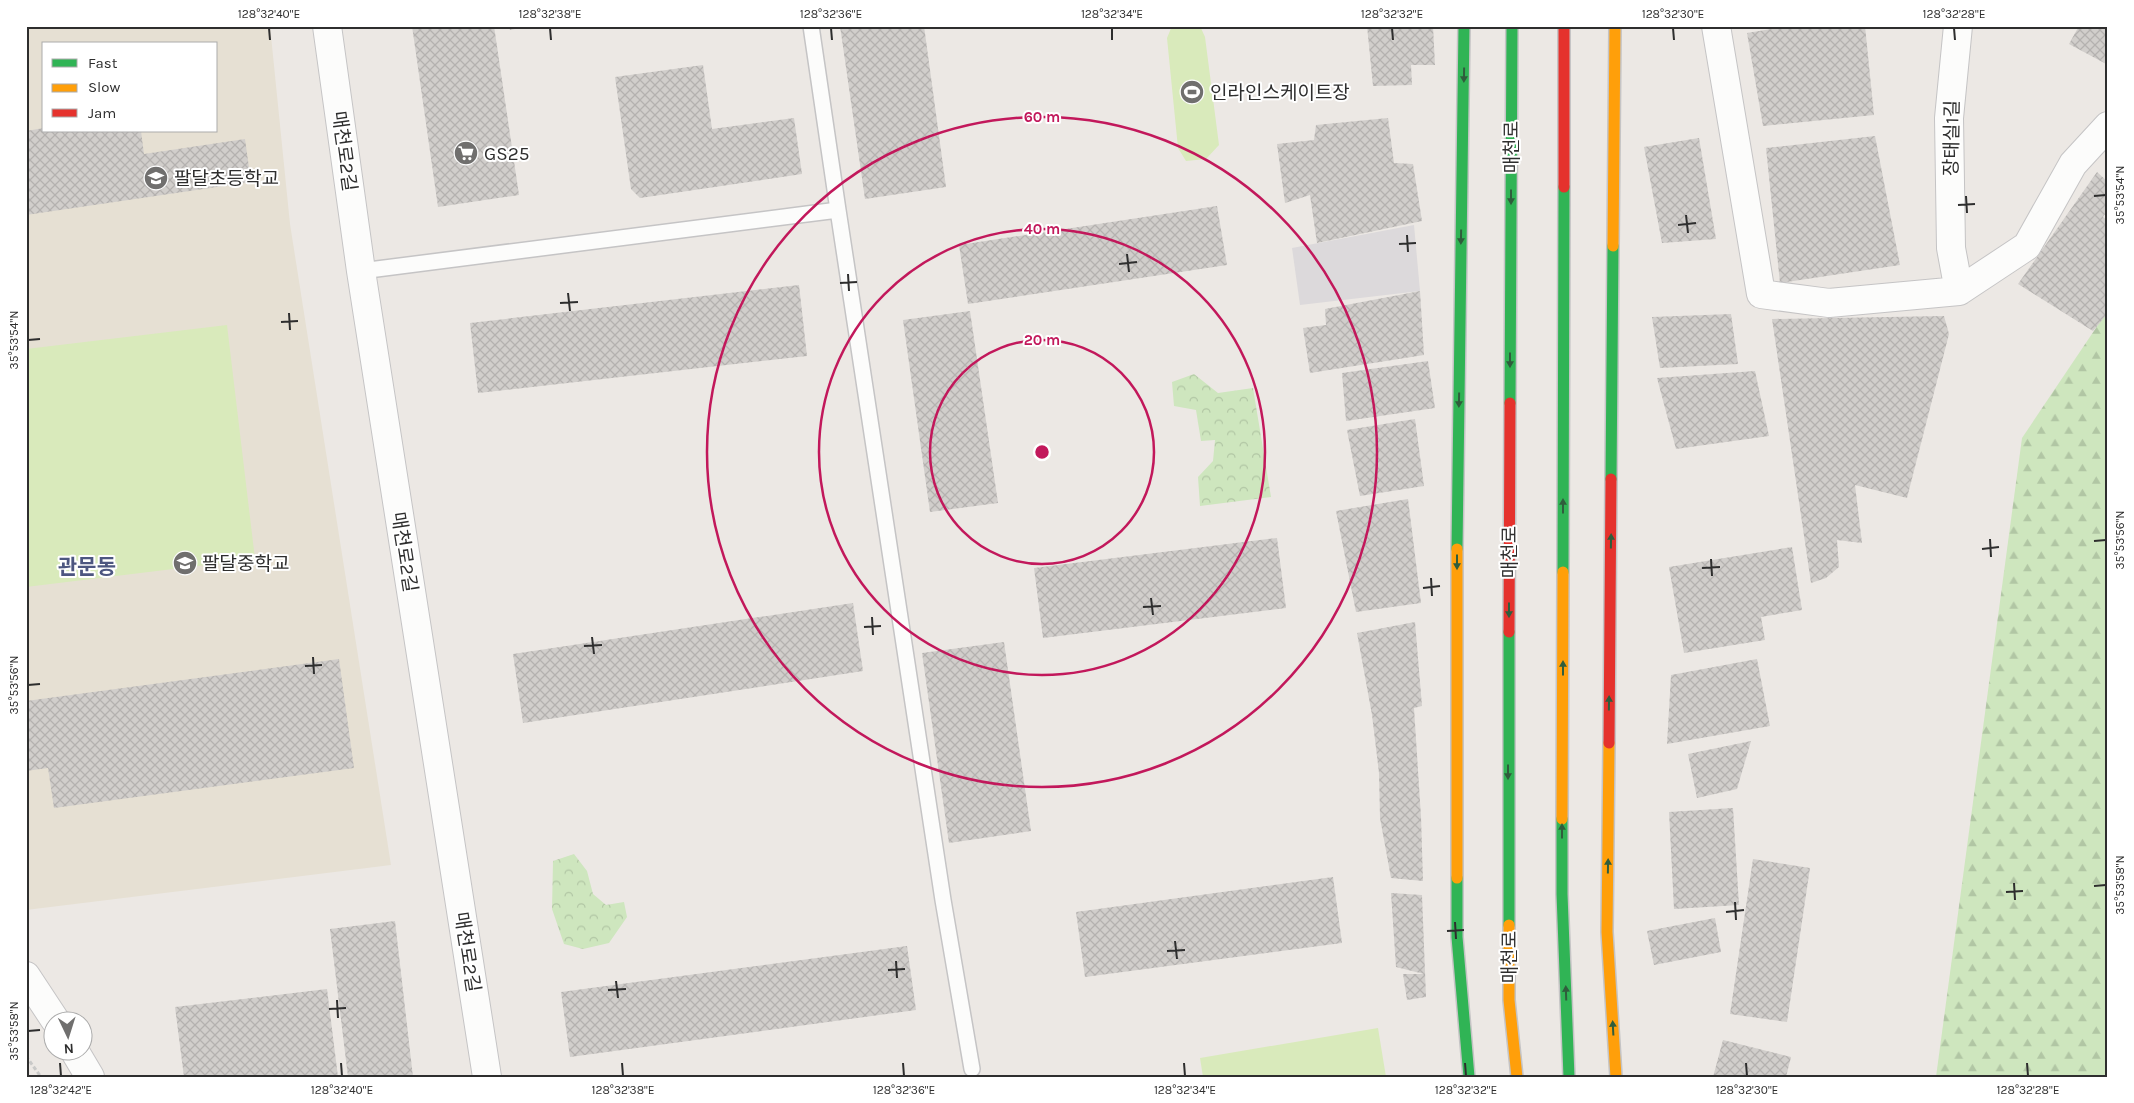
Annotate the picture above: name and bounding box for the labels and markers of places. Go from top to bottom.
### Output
sports icon: 인라인스케이트장 [1179,79,1205,105]
place label: 인라인스케이트장 [1210,82,1350,104]
supermarket icon: GS25 [453,140,479,166]
place label: GS25 [484,143,529,165]
school or university icon: 팔달초등학교 [143,165,169,191]
place label: 팔달초등학교 [174,168,279,190]
centre of rings [1033,443,1051,461]
school or university icon: 팔달중학교 [172,550,198,576]
place label: 팔달중학교 [202,553,289,575]

